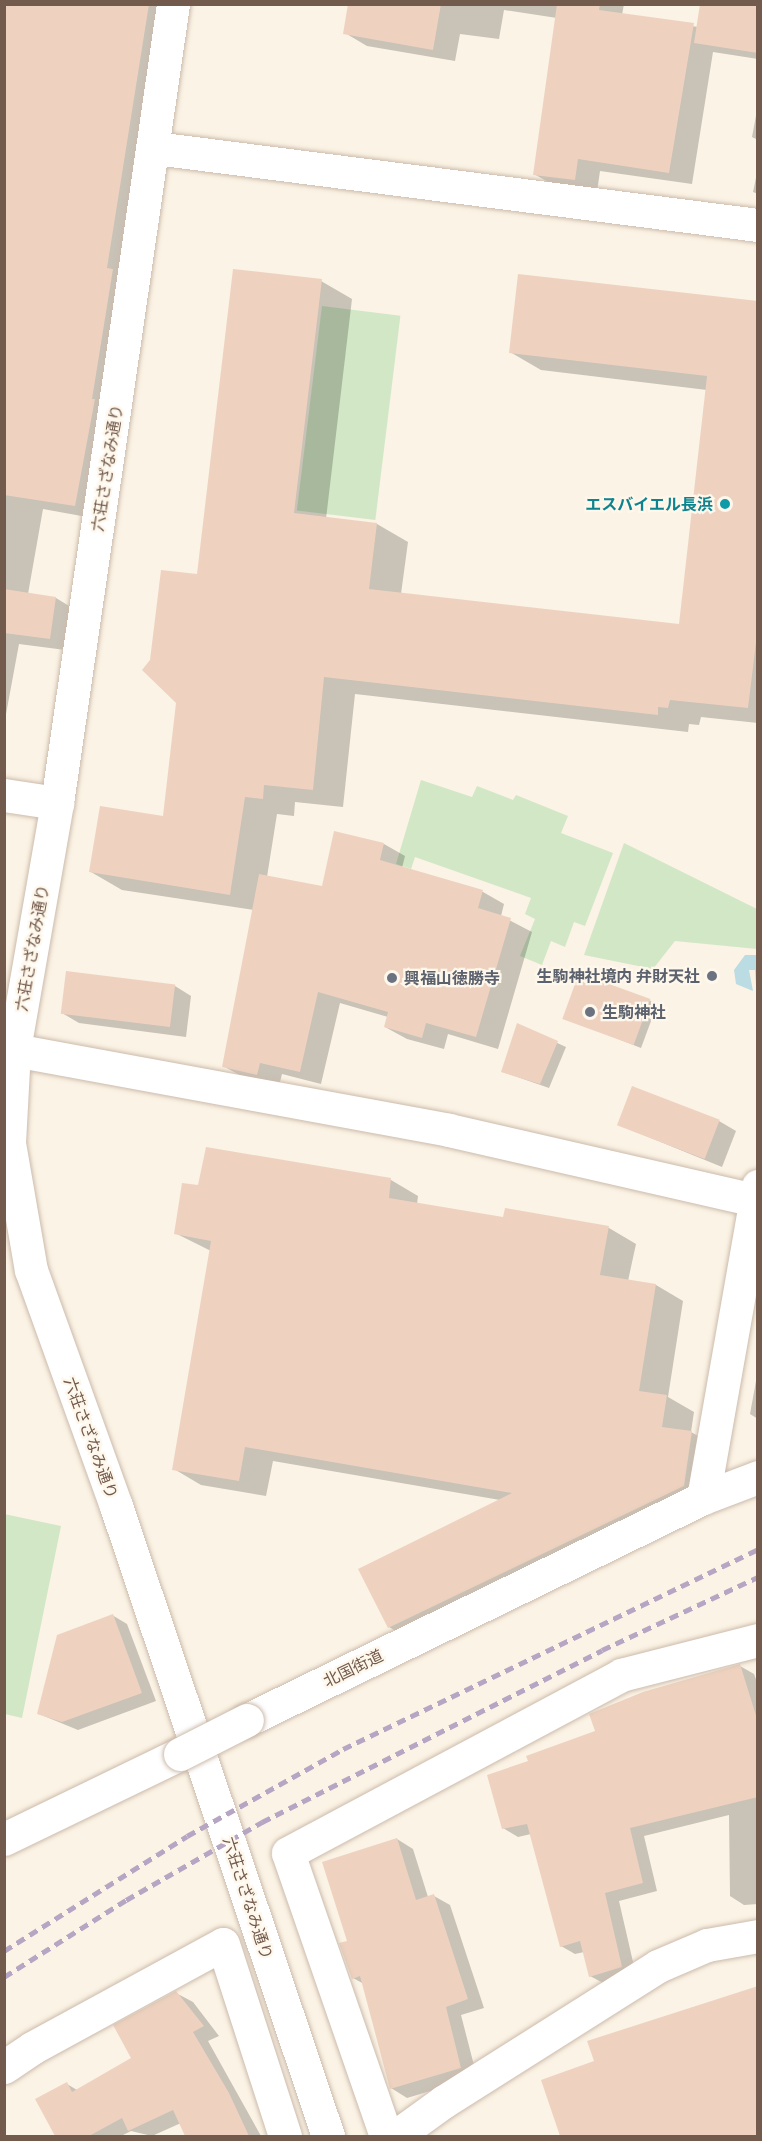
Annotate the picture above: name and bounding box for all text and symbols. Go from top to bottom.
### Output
street label: 六荘さざなみ通り [88,403,126,533]
place label: エスバイエル長浜 [585,494,713,514]
marker: エスバイエル長浜 [718,497,732,511]
street label: 六荘さざなみ通り [11,883,53,1013]
place label: 生駒神社境内 弁財天社 [536,966,700,986]
place label: 興福山徳勝寺 [404,968,500,988]
marker: 生駒神社境内 弁財天社 [705,969,719,983]
marker: 興福山徳勝寺 [385,971,399,985]
place label: 生駒神社 [602,1002,666,1022]
marker: 生駒神社 [583,1005,597,1019]
street label: 六荘さざなみ通り [60,1375,122,1501]
street label: 北国街道 [320,1645,386,1691]
street label: 六荘さざなみ通り [219,1834,277,1962]

